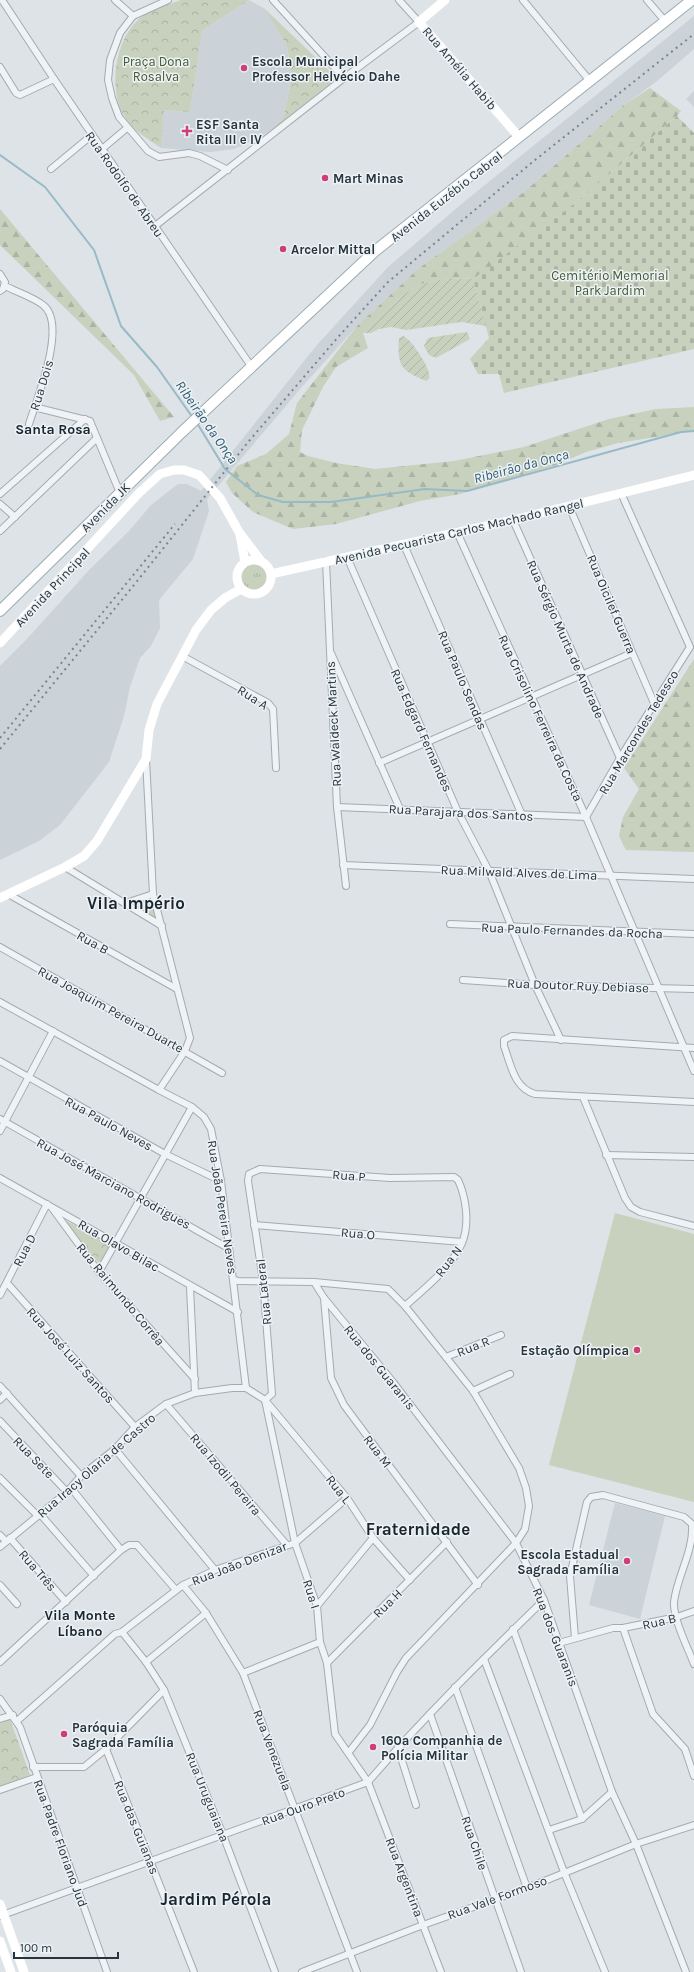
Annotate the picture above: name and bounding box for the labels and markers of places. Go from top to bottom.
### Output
place label: Escola Municipal Professor Helvécio Dahe [252,54,400,84]
marker: Escola Municipal Professor Helvécio Dahe [239,63,249,73]
place label: ESF Santa Rita III e IV [196,117,262,147]
marker: ESF Santa Rita III e IV [181,125,193,137]
place label: Mart Minas [333,171,404,186]
marker: Mart Minas [320,173,330,183]
place label: Arcelor Mittal [291,242,375,257]
marker: Arcelor Mittal [278,244,288,254]
place label: Estação Olímpica [521,1343,629,1358]
marker: Estação Olímpica [632,1345,642,1355]
place label: Escola Estadual Sagrada Família [517,1547,619,1577]
marker: Escola Estadual Sagrada Família [622,1556,632,1566]
place label: Paróquia Sagrada Família [72,1720,174,1750]
marker: Paróquia Sagrada Família [59,1729,69,1739]
place label: 160ª Companhia de Polícia Militar [381,1733,502,1763]
marker: 160ª Companhia de Polícia Militar [368,1742,378,1752]

